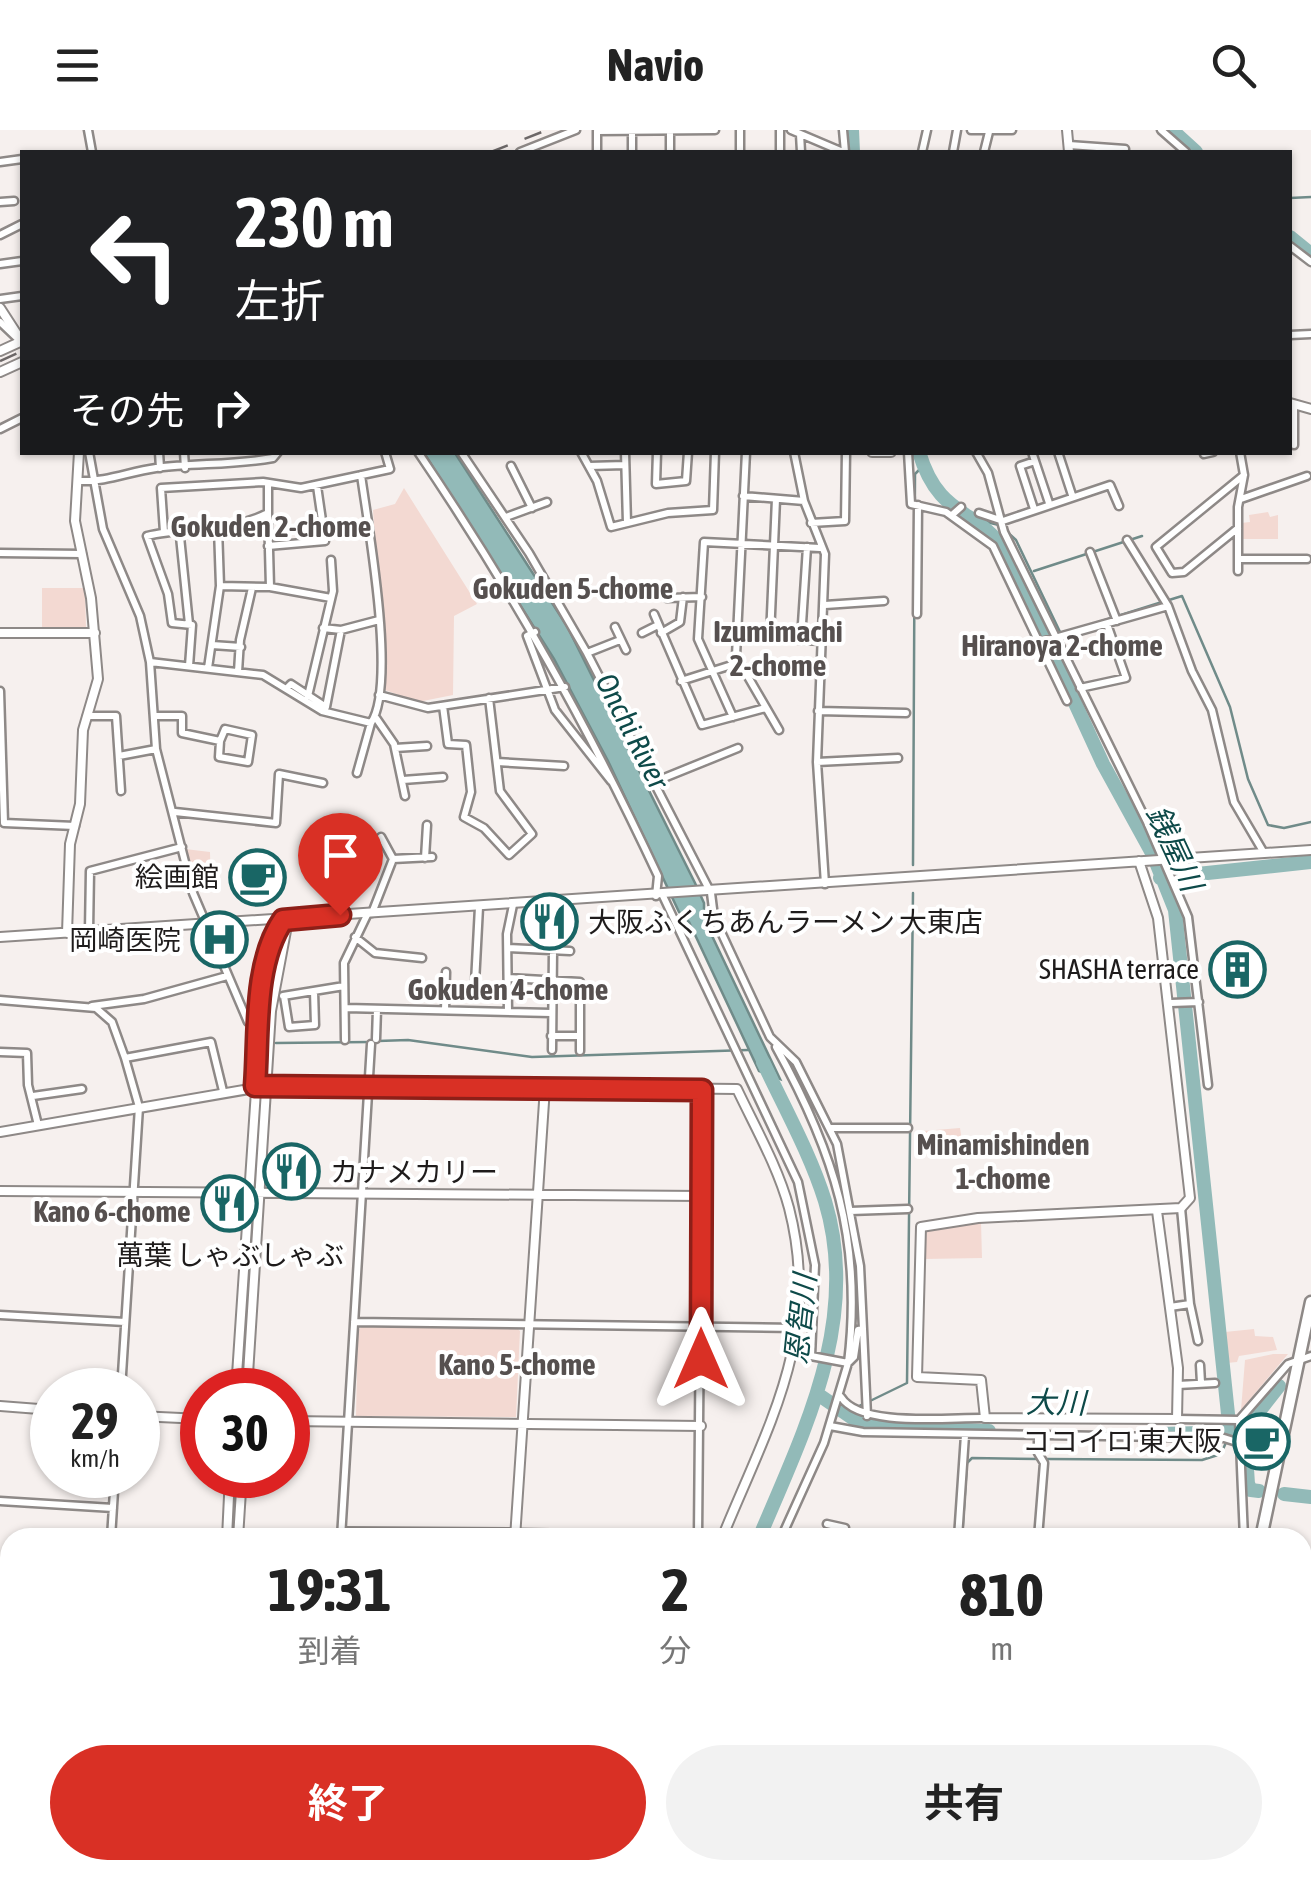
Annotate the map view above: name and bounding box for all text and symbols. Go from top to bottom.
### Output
icon: menu [50,38,105,93]
icon: search [1206,38,1261,93]
text: Navio [607,39,704,91]
text: 230 m [235,182,394,262]
icon: left [70,190,200,320]
text: 左折 [235,275,325,327]
icon: right [204,380,259,435]
text: その先 [70,389,184,432]
district label: Gokuden 2-chome [171,509,371,543]
district label: Gokuden 5-chome [473,571,673,605]
district label: Izumimachi 2-chome [713,614,843,682]
district label: Hiranoya 2-chome [961,628,1163,662]
water label: Onchi River [589,668,677,795]
water label: 銭屋川 [1141,800,1211,899]
pin [298,813,383,916]
icon: arrive [313,828,368,883]
cafe icon: 絵画館 [228,847,288,907]
place label: 絵画館 [135,861,219,893]
restaurant icon: 大阪ふくちあんラーメン 大東店 [519,892,579,952]
place label: 大阪ふくちあんラーメン 大東店 [588,906,983,938]
hospital icon: 岡崎医院 [190,910,250,970]
place label: 岡崎医院 [69,924,181,956]
building icon: SHASHA terrace [1208,939,1268,999]
place label: SHASHA terrace [1039,953,1199,985]
district label: Gokuden 4-chome [408,972,608,1006]
district label: Minamishinden 1-chome [917,1127,1089,1195]
restaurant icon: カナメカリー [261,1142,321,1202]
place label: カナメカリー [330,1156,498,1188]
restaurant icon: 萬葉 しゃぶしゃぶ [200,1174,260,1234]
district label: Kano 6-chome [33,1194,191,1228]
place label: 萬葉 しゃぶしゃぶ [116,1239,344,1271]
water label: 恩智川 [778,1269,822,1366]
position arrow [649,1307,753,1411]
district label: Kano 5-chome [438,1347,596,1381]
speed limit sign: 30 [180,1368,310,1498]
water label: 大川 [1026,1384,1089,1420]
text: 29 [71,1392,118,1450]
cafe icon: ココイロ 東大阪 [1231,1411,1291,1471]
place label: ココイロ 東大阪 [1022,1425,1222,1457]
text: km/h [70,1444,120,1472]
text: 19:31 [268,1555,391,1624]
text: 2 [661,1555,690,1624]
text: 810 [959,1560,1044,1629]
text: m [990,1630,1013,1667]
text: 到着 [298,1632,362,1669]
text: 分 [659,1632,691,1669]
button: 終了 [50,1745,646,1860]
button: 共有 [666,1745,1262,1860]

